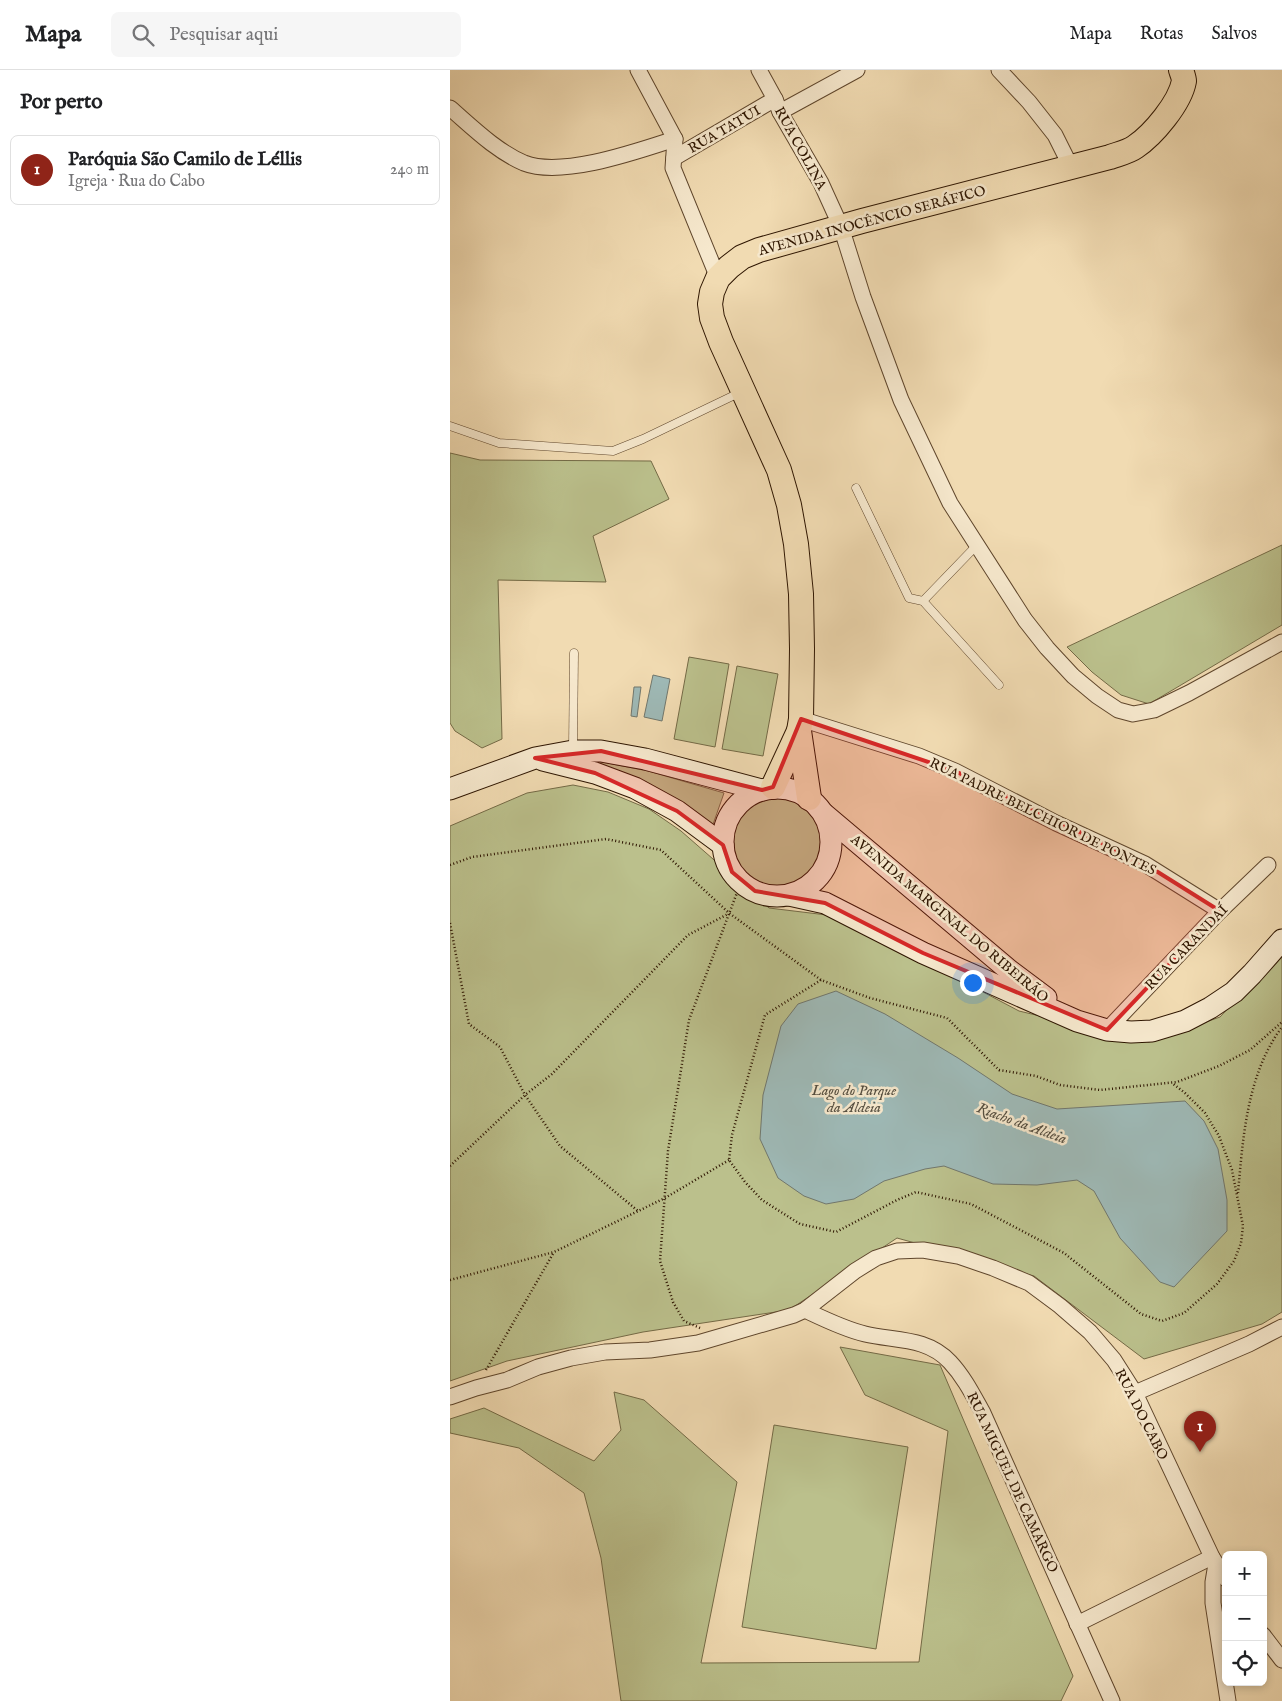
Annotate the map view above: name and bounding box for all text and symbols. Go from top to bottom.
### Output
search box [111,12,461,57]
text: Mapa [25,19,81,50]
icon: search [129,21,157,49]
text: Pesquisar aqui [169,23,278,47]
text: Mapa [1070,23,1112,46]
text: Rotas [1140,23,1183,46]
text: Salvos [1211,23,1257,46]
text: Por perto [20,89,102,116]
street label: RUA TATUI [685,102,764,158]
street label: RUA COLINA [770,104,831,194]
text: Paróquia São Camilo de Léllis [68,148,302,172]
text: 1 [34,160,40,180]
text: 240 m [390,160,429,180]
text: Igreja · Rua do Cabo [68,172,205,192]
street label: AVENIDA INOCÊNCIO SERÁFICO [756,181,988,260]
street label: RUA PADRE BELCHIOR DE PONTES [926,754,1159,880]
street label: AVENIDA MARGINAL DO RIBEIRÃO [846,829,1053,1007]
street label: RUA CARANDAÍ [1141,900,1233,994]
your location [960,970,986,996]
water label: Lago do Parque da Aldeia [811,1081,896,1117]
water label: Riacho da Aldeia [974,1098,1070,1149]
street label: RUA DO CABO [1110,1366,1172,1463]
street label: RUA MIGUEL DE CAMARGO [962,1389,1062,1576]
pin: 1 [1184,1411,1216,1452]
map controls [1222,1551,1267,1686]
button: + [1222,1551,1267,1596]
button: − [1222,1596,1267,1641]
button: locate [1222,1641,1267,1686]

